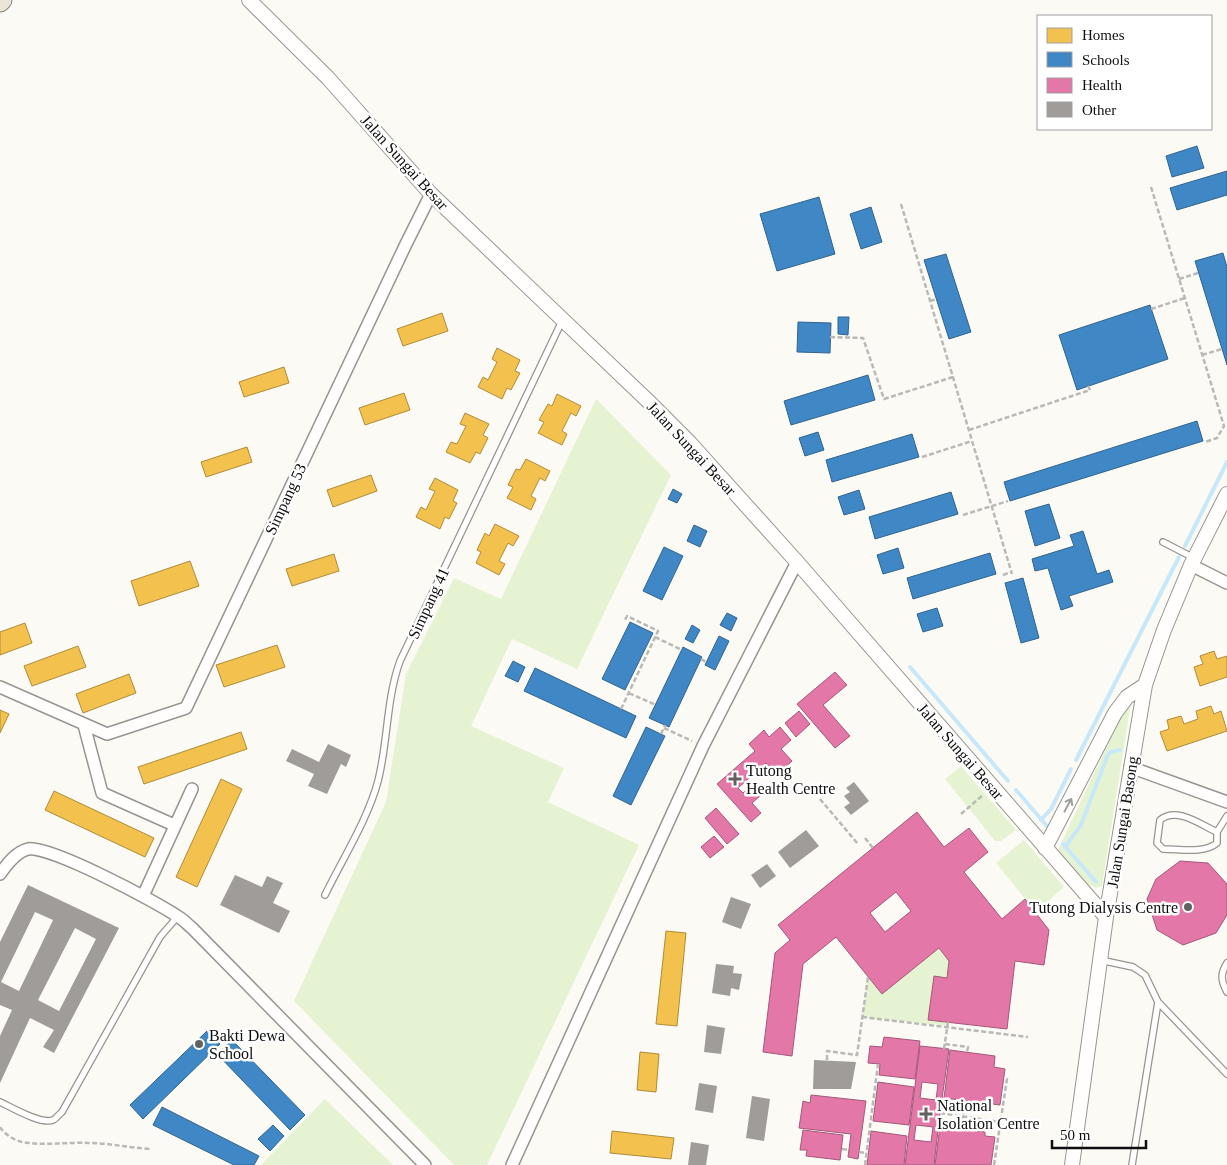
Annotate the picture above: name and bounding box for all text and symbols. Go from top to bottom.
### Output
legend [1037,15,1212,130]
text: Homes [1082,27,1125,43]
text: Schools [1082,52,1130,68]
text: Health [1082,77,1122,93]
text: Other [1082,102,1116,118]
street label: Jalan Sungai Besar [357,111,452,214]
street label: Jalan Sungai Besar [643,398,740,500]
street label: Simpang 53 [262,461,310,538]
street label: Simpang 41 [405,565,453,642]
street label: Jalan Sungai Besar [914,700,1007,804]
street label: Jalan Sungai Basong [1104,755,1142,889]
place label: Tutong Health Centre [746,762,835,797]
marker: Tutong Health Centre [728,772,742,786]
one-way arrow [1064,798,1073,813]
place label: Tutong Dialysis Centre [1029,899,1178,917]
marker: Tutong Dialysis Centre [1182,901,1194,913]
place label: Bakti Dewa School [209,1027,285,1062]
marker: Bakti Dewa School [193,1038,205,1050]
place label: National Isolation Centre [937,1097,1040,1132]
marker: National Isolation Centre [919,1107,933,1121]
scale bar [1052,1118,1146,1150]
text: 50 m [1060,1127,1091,1143]

